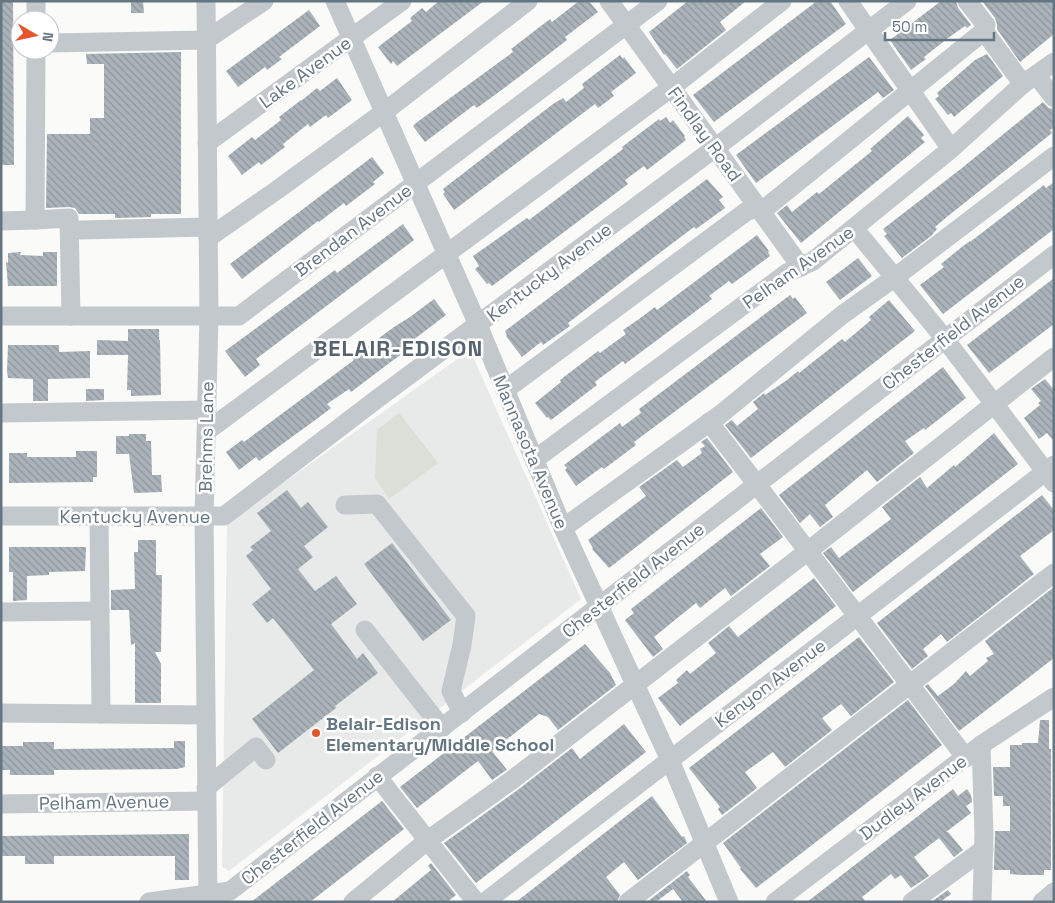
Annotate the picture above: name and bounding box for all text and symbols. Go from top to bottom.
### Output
north arrow [10,10,60,60]
scale bar [885,10,994,42]
text: 50 m [892,17,927,36]
text: N [38,31,57,43]
street label: Lake Avenue [255,31,355,113]
street label: Findlay Road [663,82,747,186]
street label: Brendan Avenue [290,178,416,282]
street label: Kentucky Avenue [482,217,616,327]
street label: Pelham Avenue [738,220,858,314]
street label: Chesterfield Avenue [877,269,1029,395]
district label: BELAIR-EDISON [313,334,483,362]
street label: Mannasota Avenue [488,372,574,532]
street label: Brehms Lane [194,381,218,493]
street label: Kentucky Avenue [60,505,210,528]
street label: Chesterfield Avenue [557,517,709,643]
street label: Kenyon Avenue [710,634,830,732]
place label: Belair-Edison Elementary/Middle School [326,712,554,756]
marker: Belair-Edison Elementary/Middle School [310,727,322,739]
street label: Dudley Avenue [855,749,971,845]
street label: Chesterfield Avenue [236,764,388,890]
street label: Pelham Avenue [39,789,169,815]

